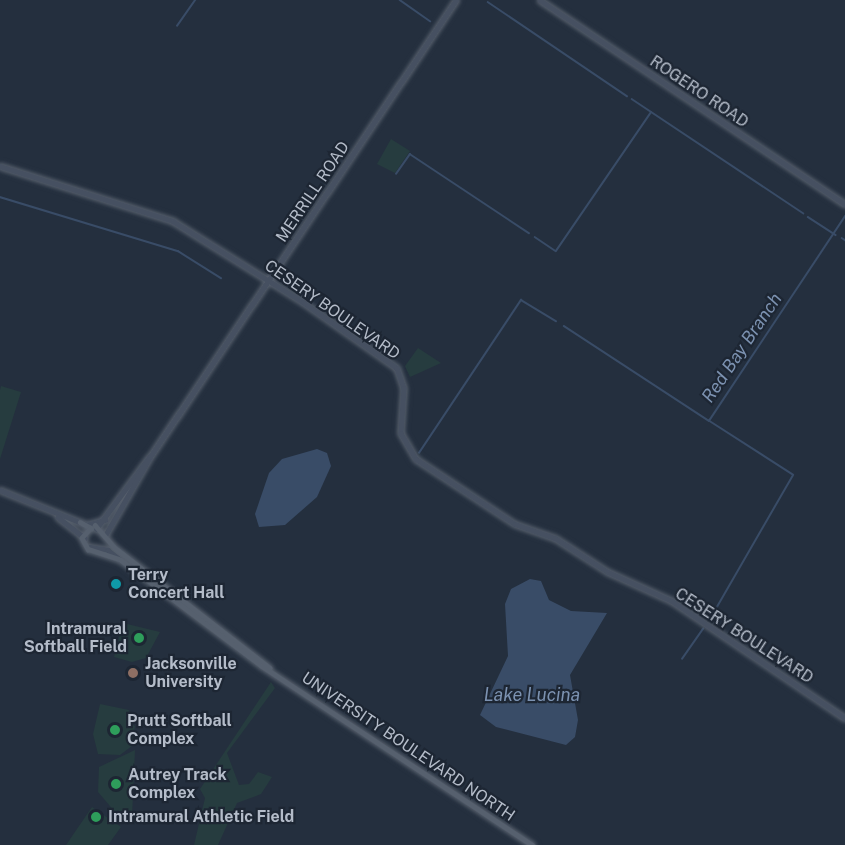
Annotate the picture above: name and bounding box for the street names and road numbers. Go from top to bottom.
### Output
street label: ROGERO ROAD [646,52,752,132]
street label: MERRILL ROAD [272,138,354,246]
street label: CESERY BOULEVARD [261,256,403,364]
street label: CESERY BOULEVARD [671,584,817,688]
street label: UNIVERSITY BOULEVARD NORTH [298,668,518,826]

